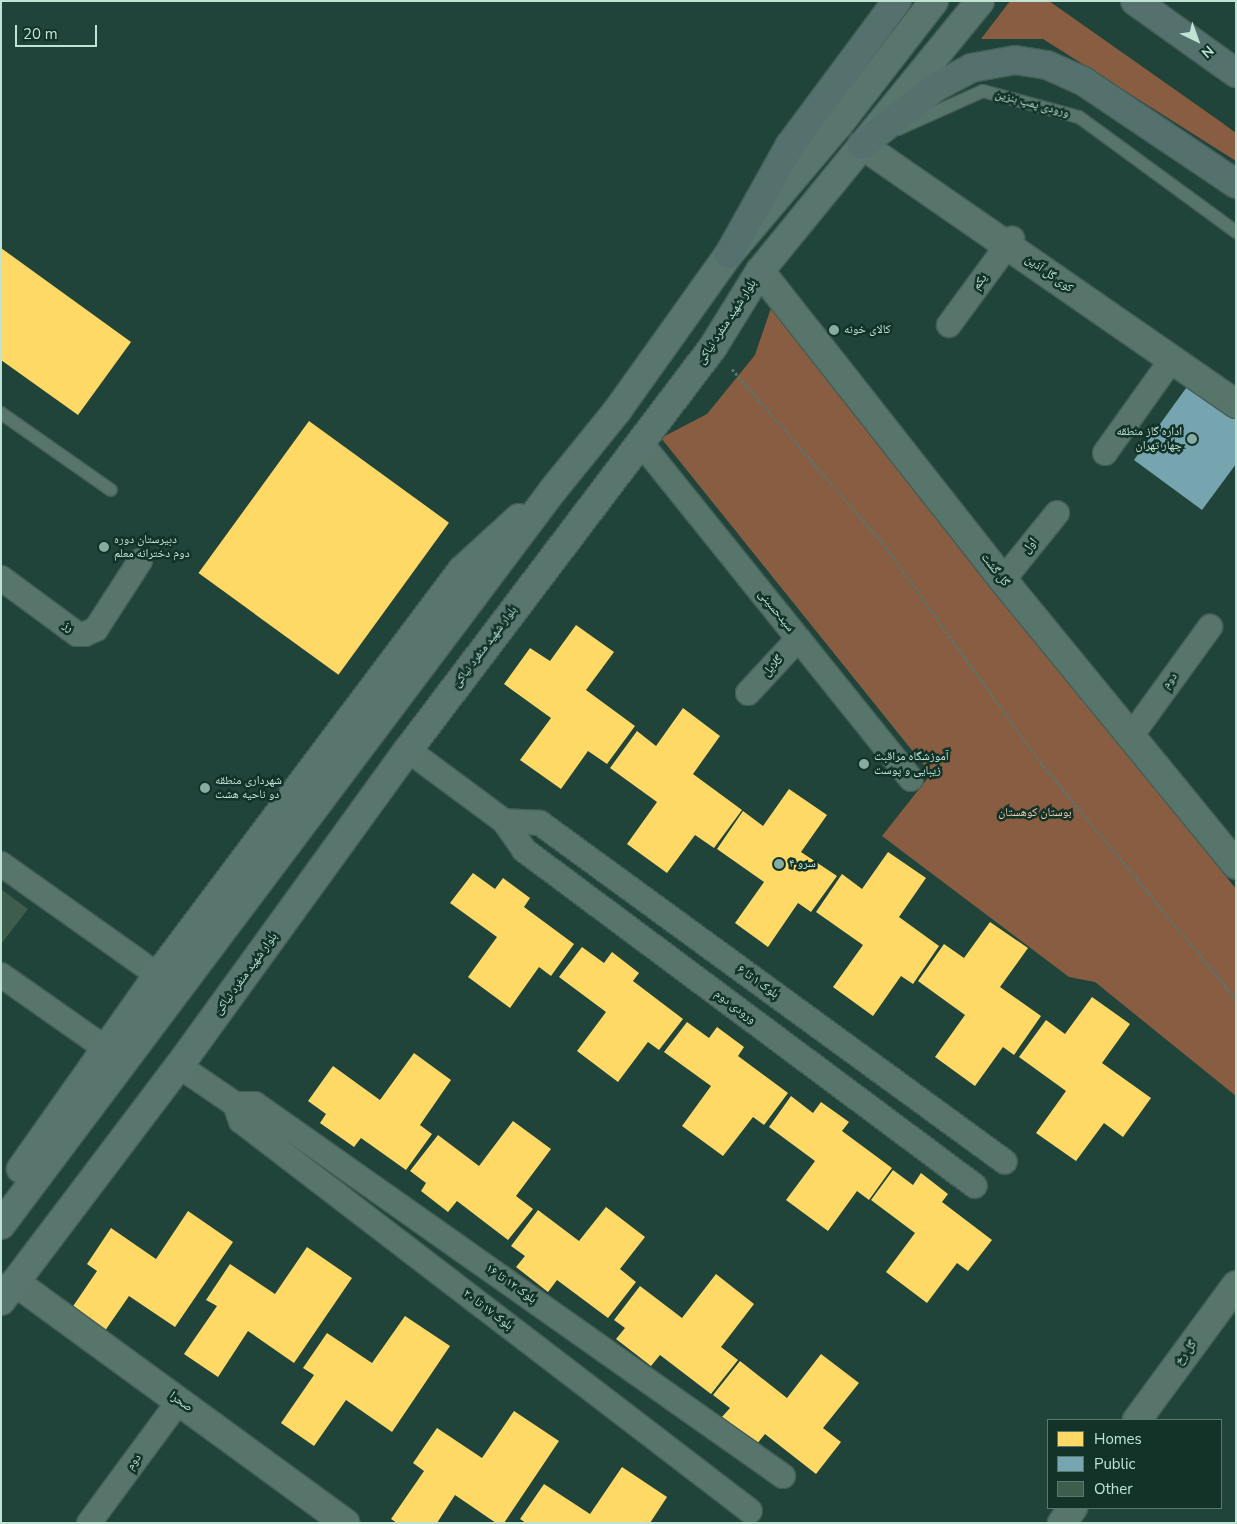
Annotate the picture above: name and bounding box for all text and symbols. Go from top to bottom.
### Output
scale bar [18,15,100,47]
north arrow [1172,15,1222,65]
text: 20 m [23,24,58,44]
text: N [1197,41,1218,62]
street label: ورودی پمپ بنزین [993,87,1071,121]
street label: کوی گل آذین [1022,252,1076,296]
street label: یکم [969,271,991,293]
street label: بلوار شهید منفرد نیاکی [694,277,760,367]
place label: کالای خونه [844,323,891,337]
marker: کالای خونه [828,324,840,336]
place label: اداره گاز منطقه چهار تهران [1116,425,1182,453]
marker: اداره گاز منطقه چهار تهران [1186,433,1198,445]
place label: دبیرستان دوره دوم دخترانه معلم [114,533,190,561]
street label: اول [1019,535,1041,557]
marker: دبیرستان دوره دوم دخترانه معلم [98,541,110,553]
street label: گل گشت [978,551,1012,589]
street label: سیدحسینی [755,587,797,635]
street label: بلوار شهید منفرد نیاکی [450,603,520,691]
street label: رز [60,618,76,636]
street label: گلایل [760,652,786,680]
street label: دوم [1159,670,1181,692]
place label: آموزشگاه مراقبت زیبایی و پوست [874,750,949,778]
marker: آموزشگاه مراقبت زیبایی و پوست [858,758,870,770]
place label: شهرداری منطقه دو ناحیه هشت [215,774,282,802]
marker: شهرداری منطقه دو ناحیه هشت [199,782,211,794]
park label: بوستان کوهستان [998,806,1072,820]
place label: سرو ۴ [789,857,816,871]
marker: سرو ۴ [773,858,785,870]
street label: بلوار شهید منفرد نیاکی [211,930,281,1018]
street label: بلوک ۱ تا ۶ [734,962,782,1002]
street label: ورودی دوم [712,987,758,1027]
street label: بلوک ۱۲ تا ۱۶ [483,1261,539,1307]
street label: بلوک ۱۷ تا ۲۰ [460,1287,516,1333]
street label: گل رخ [1172,1338,1200,1368]
street label: صحرا [167,1389,195,1415]
legend [1047,1419,1222,1509]
text: Homes [1094,1429,1142,1449]
street label: دوم [123,1451,145,1473]
text: Public [1094,1454,1135,1474]
text: Other [1094,1479,1133,1499]

